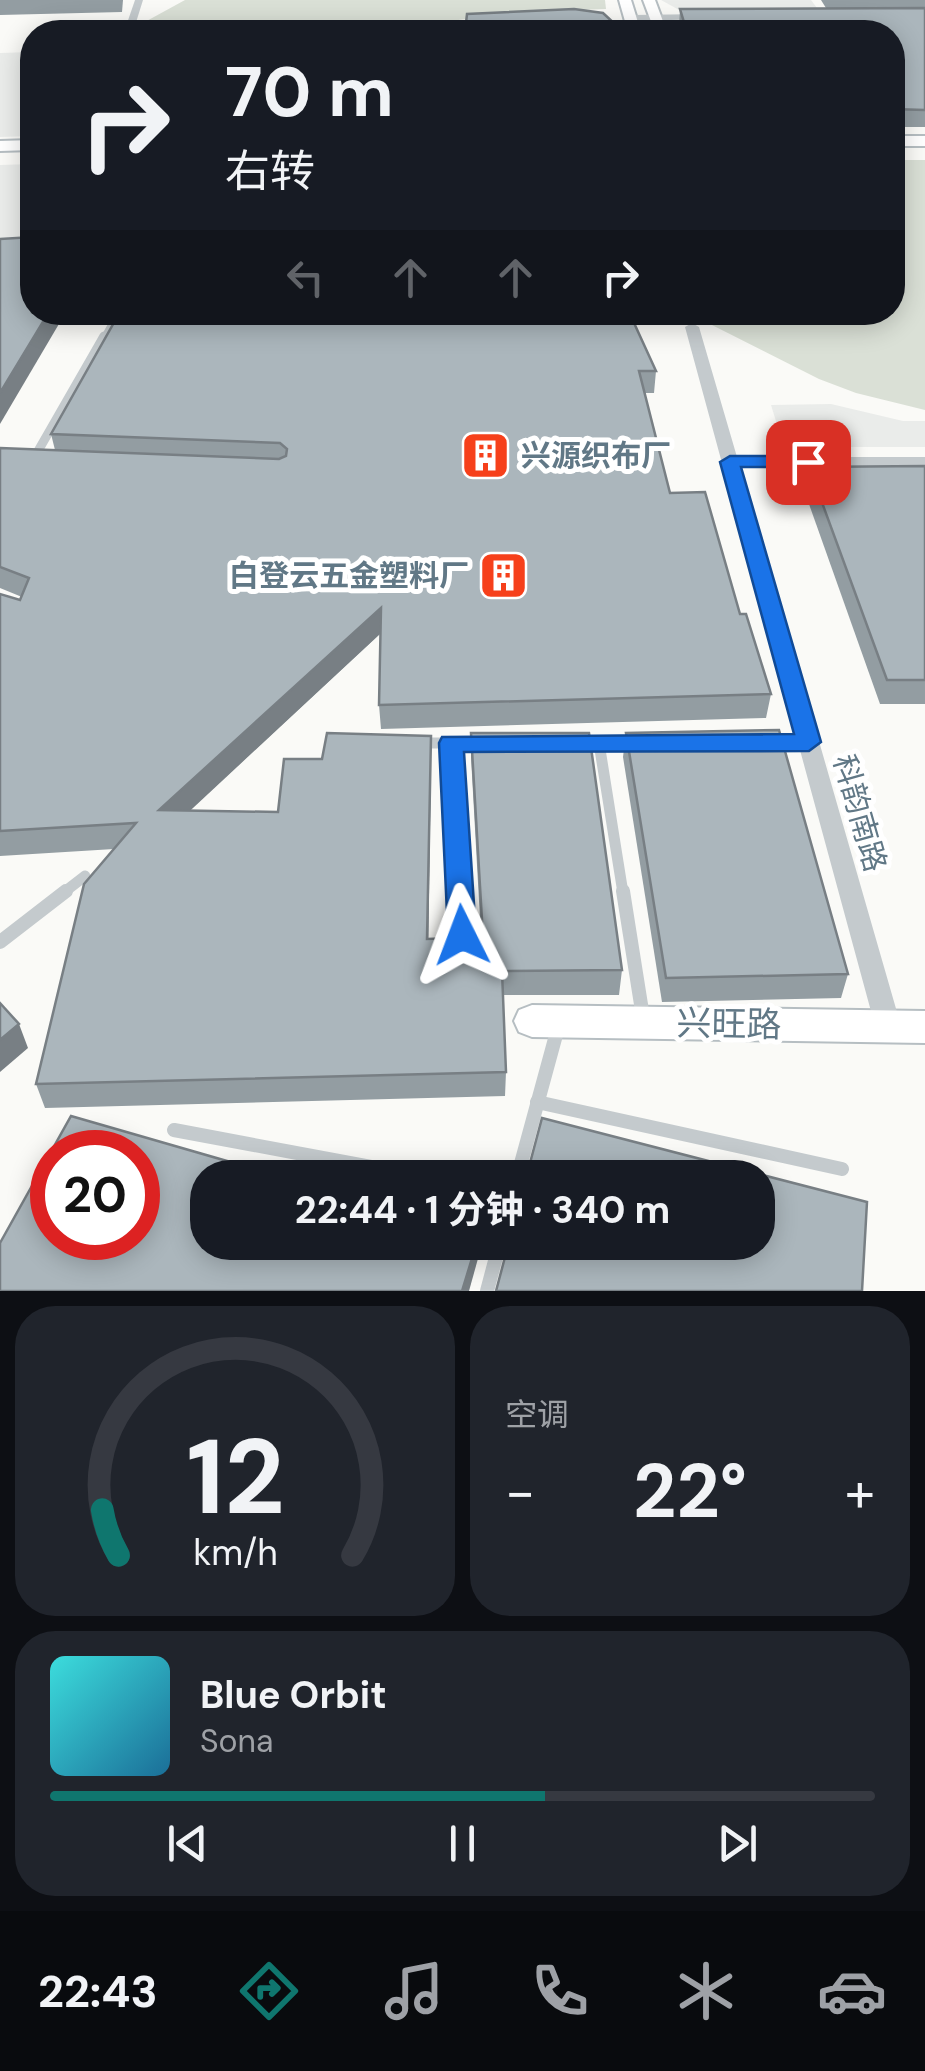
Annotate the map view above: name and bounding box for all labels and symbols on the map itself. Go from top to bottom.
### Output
pin [766,420,851,505]
building icon: 兴源织布厂 [460,429,512,481]
place label: 兴源织布厂 [521,436,671,475]
building icon: 白登云五金塑料厂 [478,549,530,601]
place label: 白登云五金塑料厂 [229,556,469,595]
street label: 科韵南路 [825,750,895,876]
position arrow [410,883,514,987]
street label: 兴旺路 [676,1000,782,1048]
speed limit sign: 20 [30,1130,160,1260]

